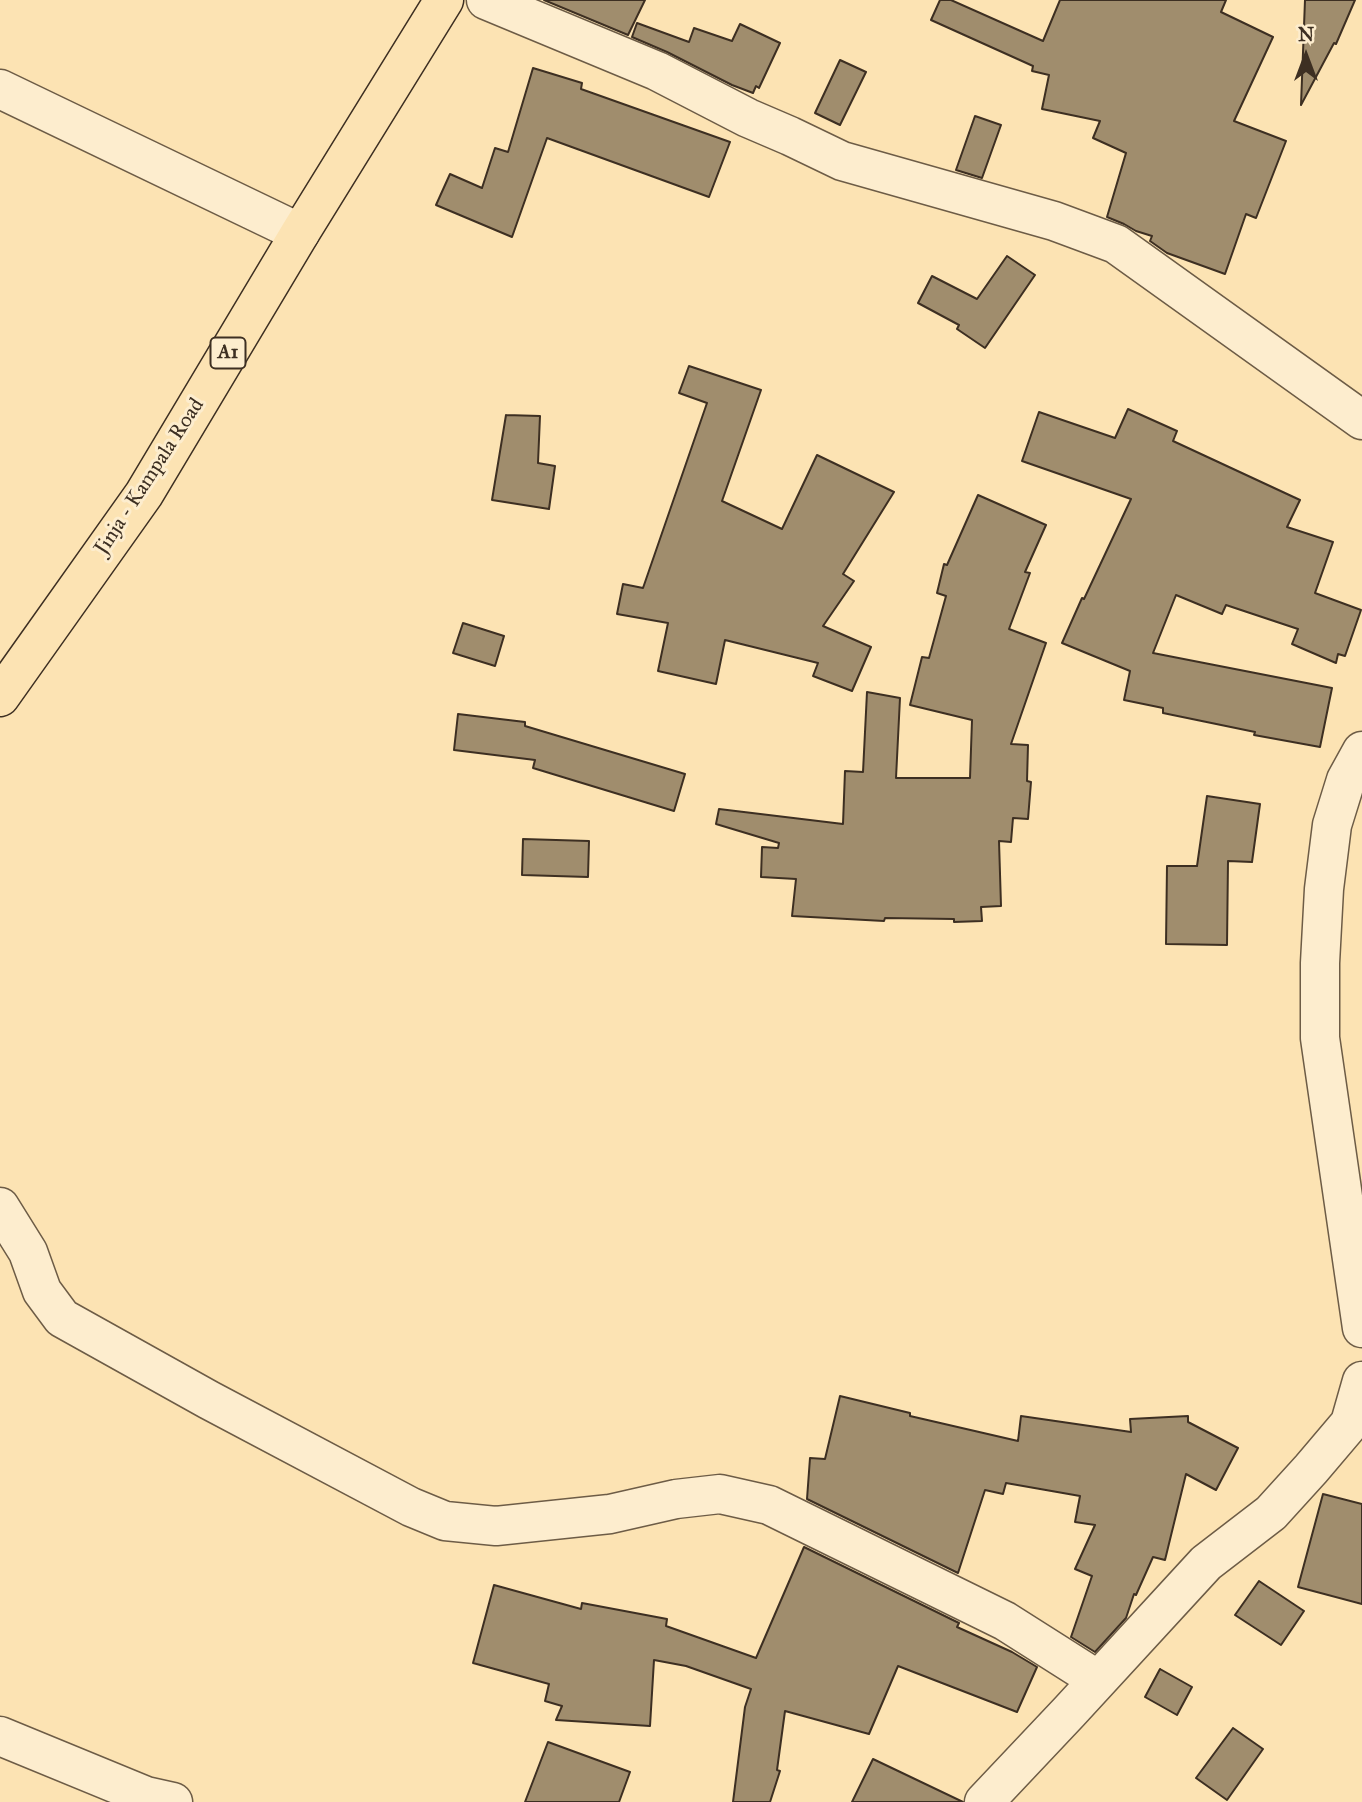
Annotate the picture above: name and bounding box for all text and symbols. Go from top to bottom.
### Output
north arrow [1271,21,1341,91]
text: N [1298,23,1314,46]
road number: A1 [210,338,246,368]
street label: Jinja - Kampala Road [90,394,210,560]

